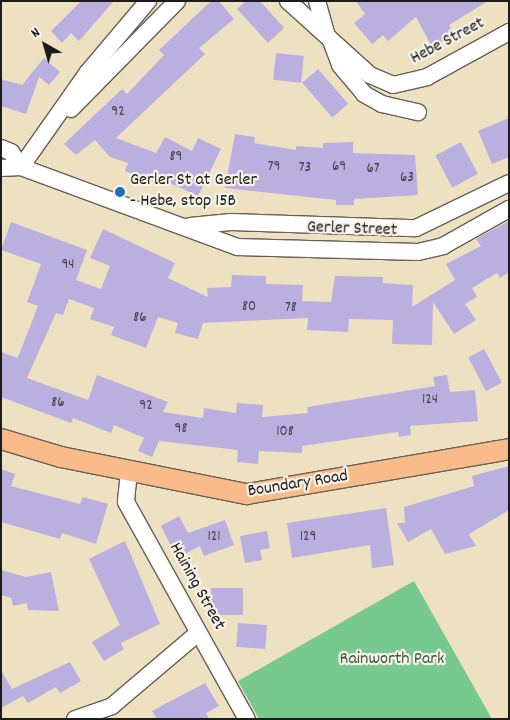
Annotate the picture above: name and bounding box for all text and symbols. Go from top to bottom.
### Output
street label: Hebe Street [407,14,489,70]
north arrow [20,20,70,70]
text: N [27,23,45,43]
house number: 92 [111,104,125,122]
house number: 89 [170,149,182,167]
house number: 79 [268,159,280,177]
house number: 69 [332,159,346,177]
house number: 73 [299,160,311,178]
house number: 67 [366,161,380,179]
house number: 63 [400,170,414,188]
place label: Gerler St at Gerler - Hebe, stop 15B [130,171,257,213]
marker: Gerler St at Gerler - Hebe, stop 15B [114,186,126,198]
street label: Gerler Street [306,218,398,242]
house number: 94 [61,257,75,275]
house number: 80 [242,299,256,317]
house number: 78 [285,300,297,318]
house number: 86 [133,310,147,328]
house number: 124 [422,392,438,410]
house number: 86 [51,395,65,413]
house number: 92 [139,398,153,416]
house number: 98 [175,421,187,439]
house number: 108 [276,424,294,442]
street label: Boundary Road [246,466,350,504]
house number: 121 [207,529,221,547]
house number: 129 [300,529,316,547]
street label: Haining Street [163,540,229,634]
park label: Rainworth Park [340,649,444,671]

